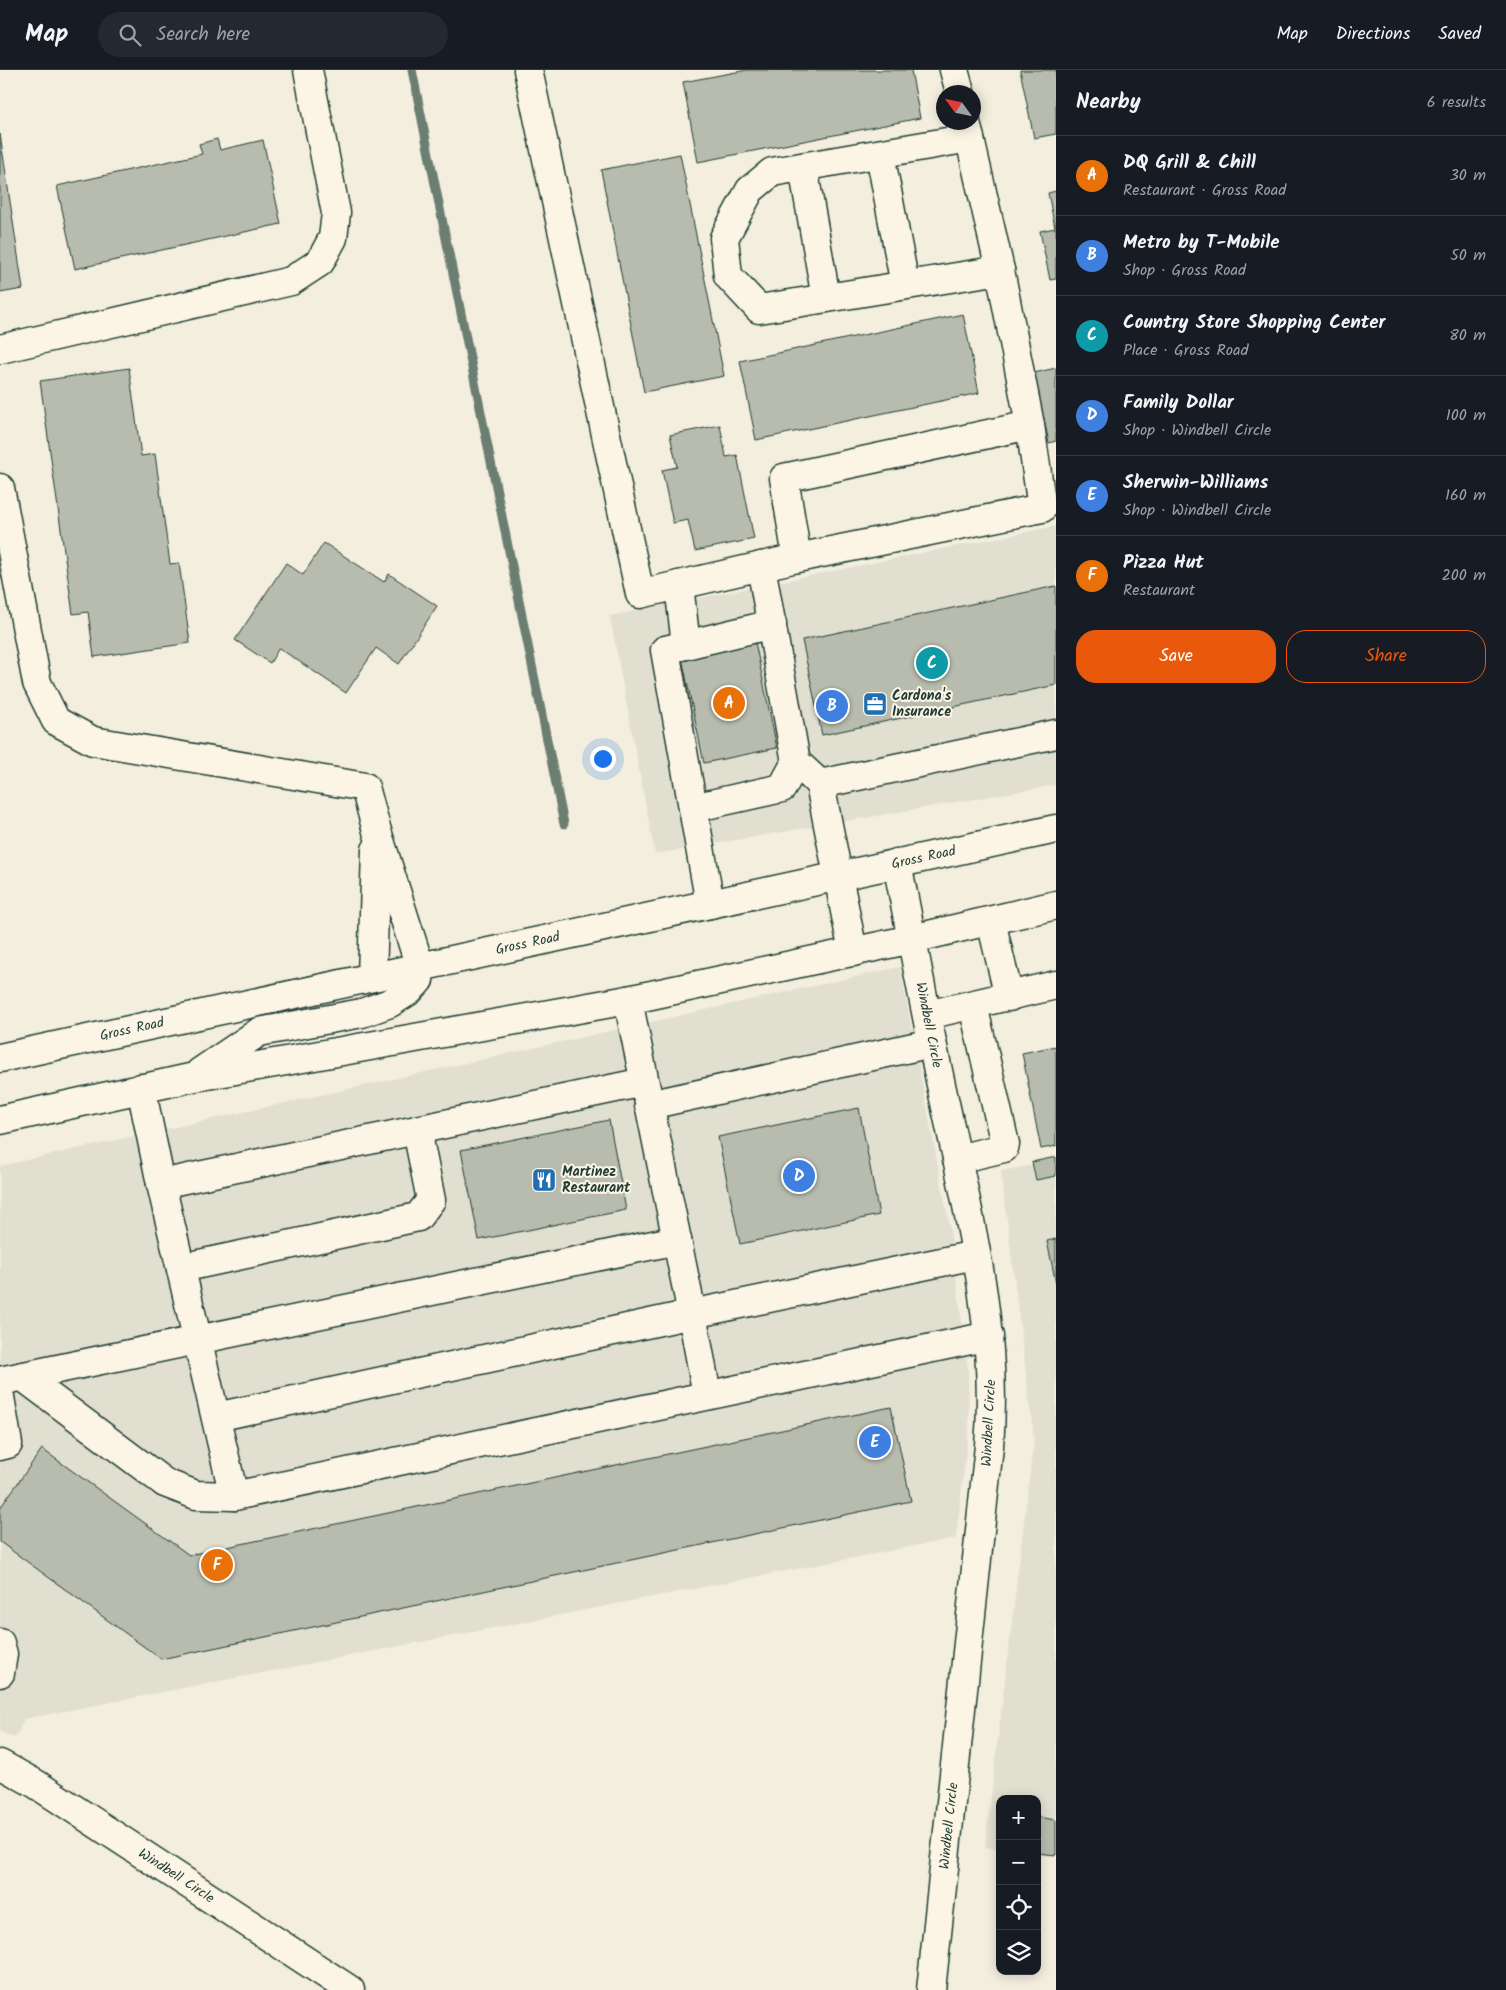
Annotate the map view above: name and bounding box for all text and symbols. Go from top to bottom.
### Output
search box [98,12,448,57]
text: Map [25,15,68,54]
text: Search here [156,20,250,50]
text: Map [1276,20,1308,49]
text: Directions [1336,20,1410,49]
text: Saved [1438,20,1481,49]
icon: search [116,21,144,49]
north arrow [936,85,981,130]
text: Nearby [1076,86,1141,119]
text: 6 results [1427,90,1486,115]
text: DQ Grill & Chill [1123,148,1256,178]
text: A [1087,163,1097,188]
text: 30 m [1450,163,1486,188]
text: Restaurant · Gross Road [1123,178,1286,203]
text: Metro by T-Mobile [1123,228,1280,258]
text: B [1087,243,1097,268]
text: 50 m [1450,243,1486,268]
text: Shop · Gross Road [1123,258,1246,283]
text: Country Store Shopping Center [1123,308,1385,338]
text: C [1087,323,1097,348]
text: 80 m [1449,323,1486,348]
text: Place · Gross Road [1123,338,1249,363]
text: Family Dollar [1123,388,1234,418]
text: D [1087,403,1097,428]
text: 100 m [1446,403,1486,428]
text: Shop · Windbell Circle [1123,418,1271,443]
text: Sherwin-Williams [1123,468,1268,498]
text: E [1088,483,1096,508]
text: 160 m [1445,483,1486,508]
text: Shop · Windbell Circle [1123,498,1271,523]
text: Pizza Hut [1123,548,1204,578]
text: F [1088,563,1096,588]
text: 200 m [1442,563,1486,588]
text: Restaurant [1123,578,1195,603]
button: Save [1076,630,1276,683]
button: Share [1286,630,1486,683]
pin: C [916,644,948,682]
pin: A [713,684,745,722]
place label: Cardona's Insurance [892,685,952,723]
pin: B [816,687,848,725]
office icon: Cardona's Insurance [862,691,888,717]
your location [590,746,616,772]
street label: Gross Road [889,840,959,875]
street label: Gross Road [494,926,563,961]
street label: Windbell Circle [909,980,948,1071]
street label: Gross Road [98,1012,167,1047]
pin: D [783,1157,815,1195]
place label: Martinez Restaurant [562,1161,631,1199]
restaurant icon: Martinez Restaurant [531,1167,557,1193]
street label: Windbell Circle [976,1378,1002,1467]
pin: E [859,1423,891,1461]
pin: F [201,1546,233,1584]
street label: Windbell Circle [934,1781,965,1870]
map controls [996,1795,1041,1975]
button: + [996,1795,1041,1840]
button: − [996,1840,1041,1885]
street label: Windbell Circle [134,1843,219,1910]
button: locate [996,1885,1041,1930]
button: layers [996,1930,1041,1975]

